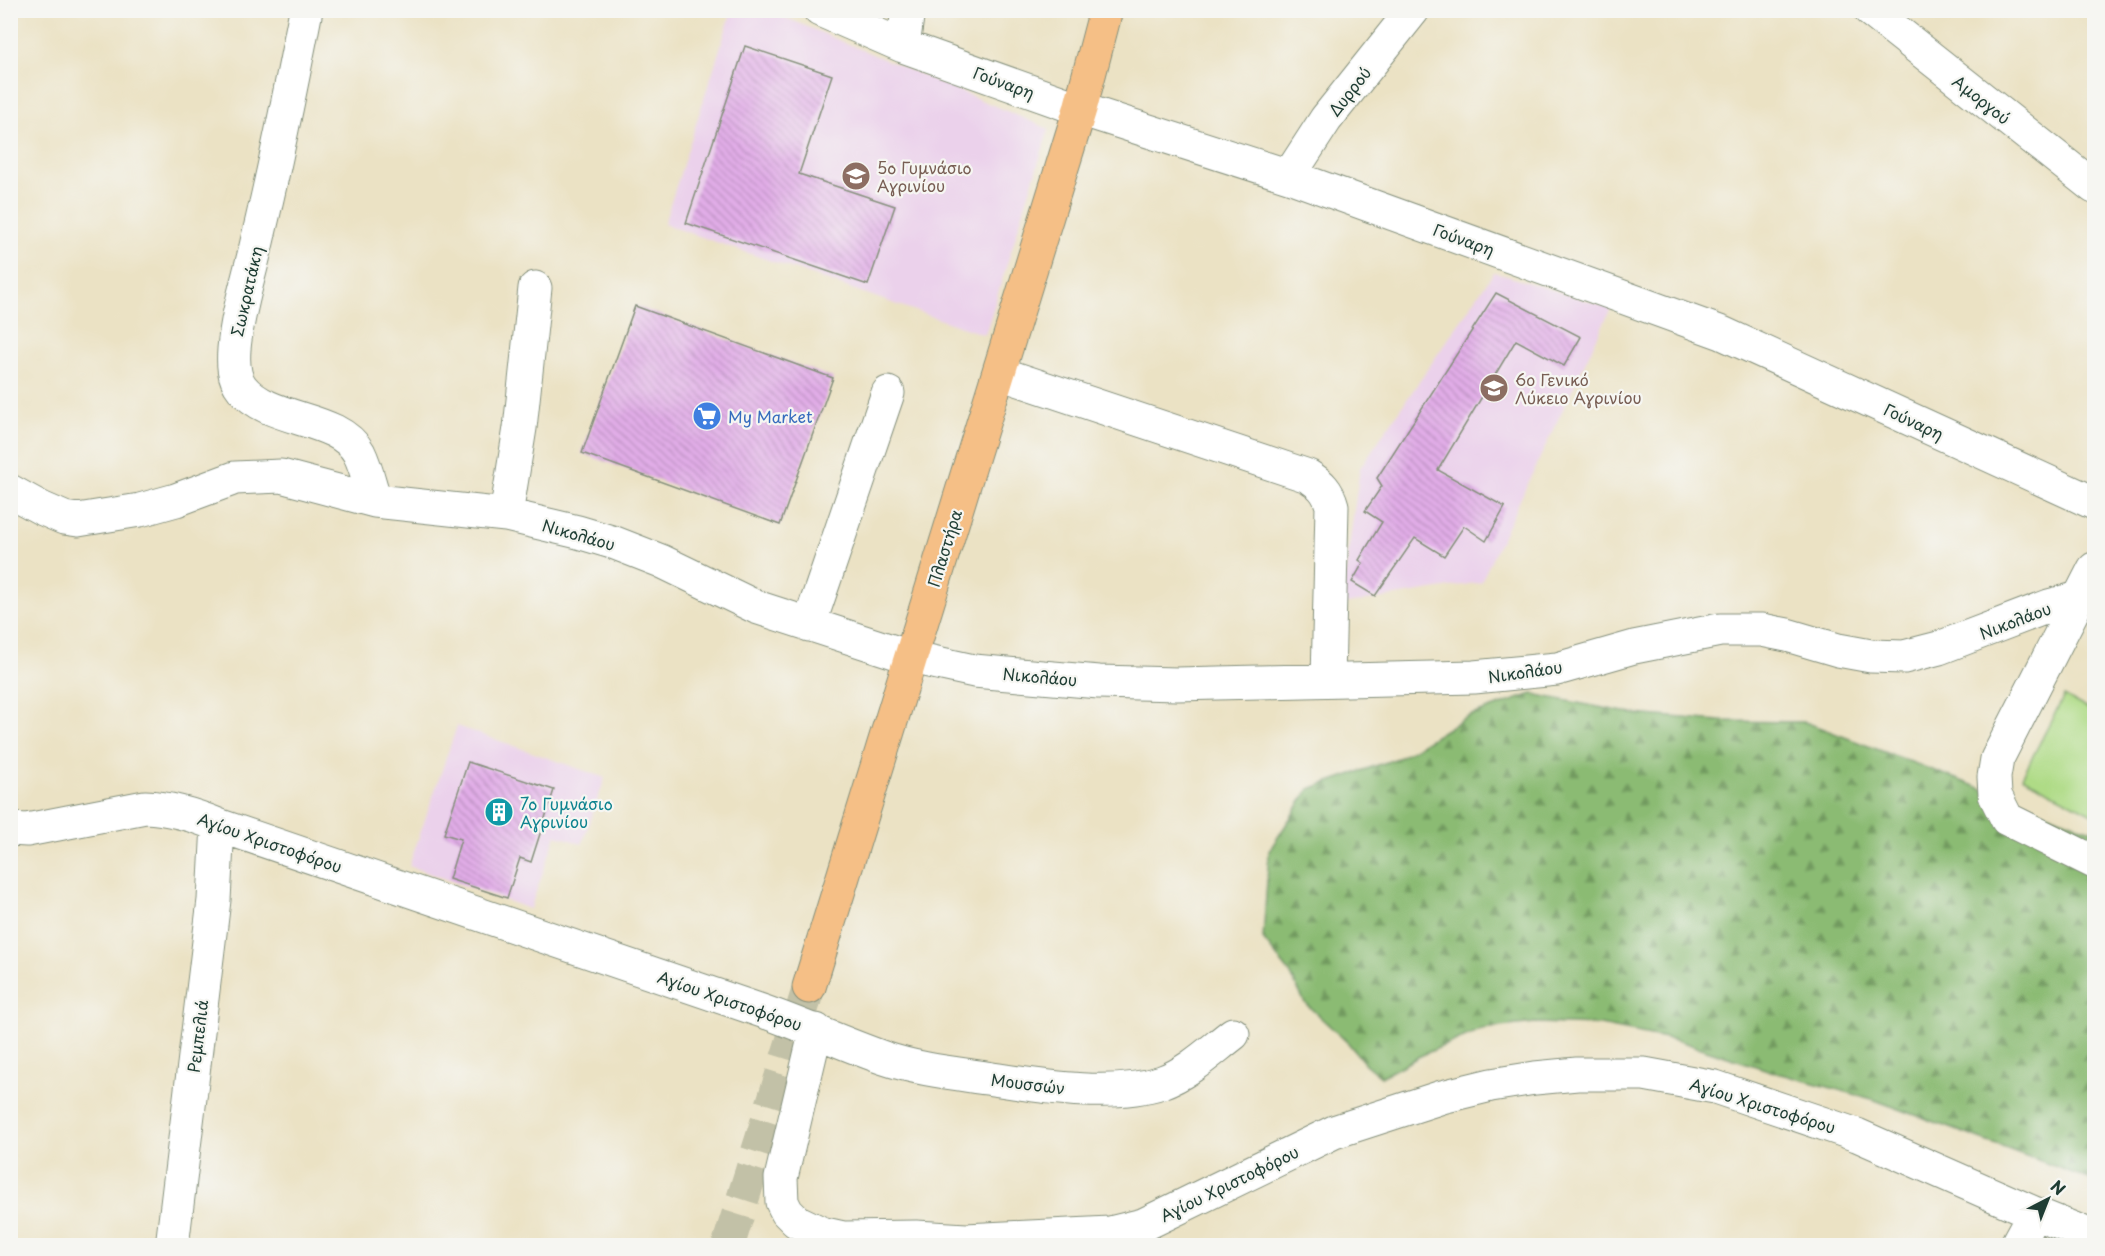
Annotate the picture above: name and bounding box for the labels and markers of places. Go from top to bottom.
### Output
place label: 5ο Γυμνάσιο Αγρινίου [877,155,972,197]
school or university icon: 5ο Γυμνάσιο Αγρινίου [840,160,872,192]
place label: 6ο Γενικό Λύκειο Αγρινίου [1515,367,1642,409]
school or university icon: 6ο Γενικό Λύκειο Αγρινίου [1478,372,1510,404]
supermarket icon: My Market [691,400,723,432]
place label: My Market [728,404,813,428]
place label: 7ο Γυμνάσιο Αγρινίου [520,791,613,833]
building icon: 7ο Γυμνάσιο Αγρινίου [483,796,515,828]

